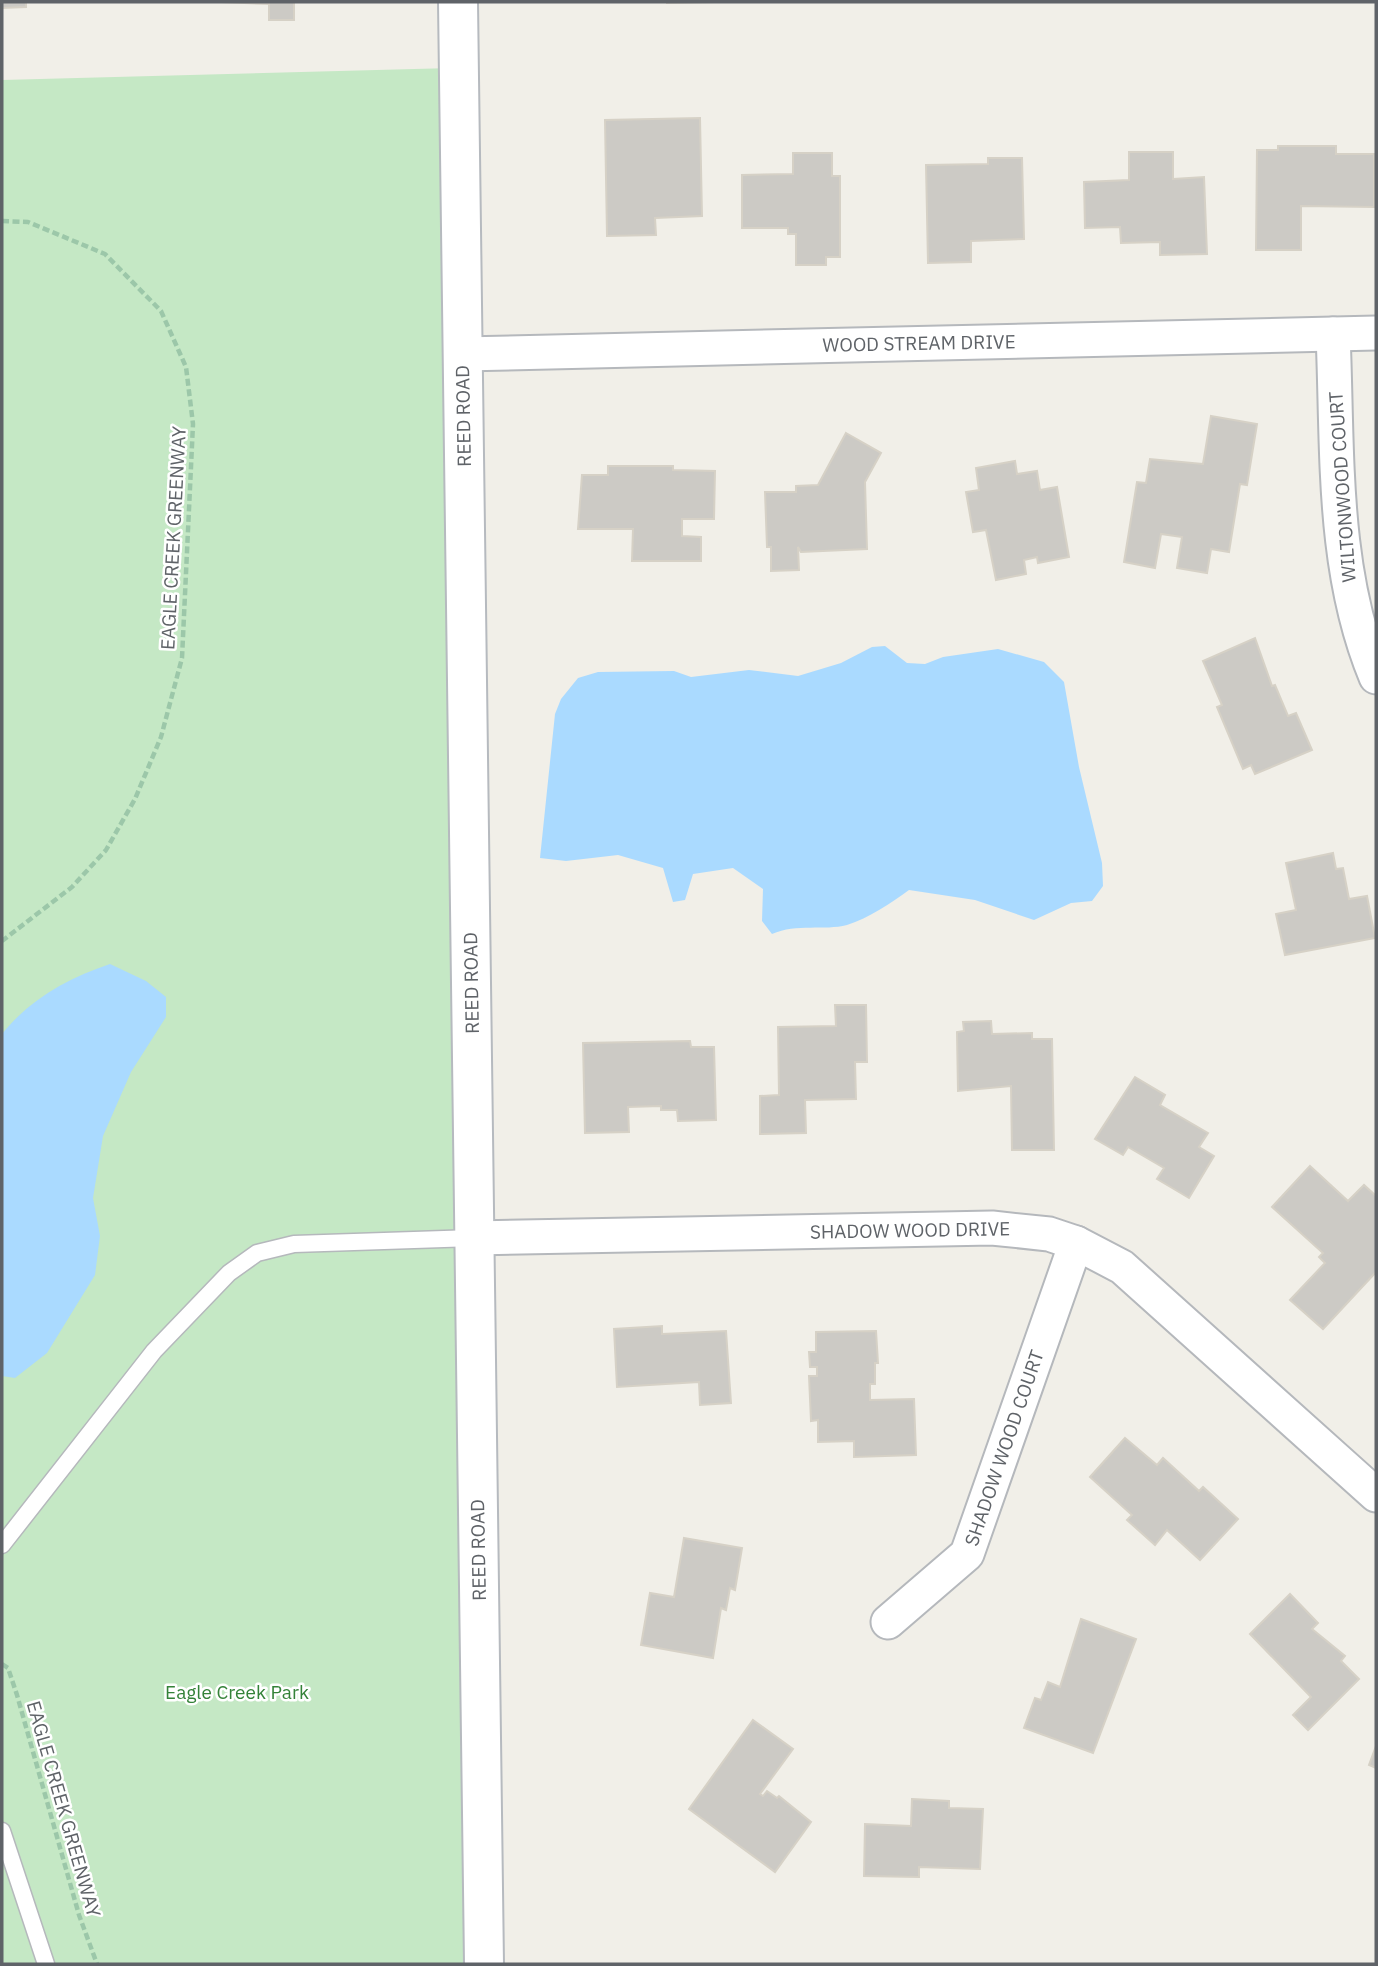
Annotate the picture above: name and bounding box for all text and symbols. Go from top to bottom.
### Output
street label: WOOD STREAM DRIVE [822,329,1016,357]
street label: REED ROAD [450,365,476,467]
street label: WILTONWOOD COURT [1323,390,1361,583]
street label: EAGLE CREEK GREENWAY [155,425,191,651]
street label: REED ROAD [458,932,484,1034]
street label: SHADOW WOOD DRIVE [810,1216,1010,1244]
street label: SHADOW WOOD COURT [959,1347,1049,1549]
street label: REED ROAD [465,1499,491,1601]
park label: Eagle Creek Park [165,1680,309,1704]
street label: EAGLE CREEK GREENWAY [22,1698,107,1921]

